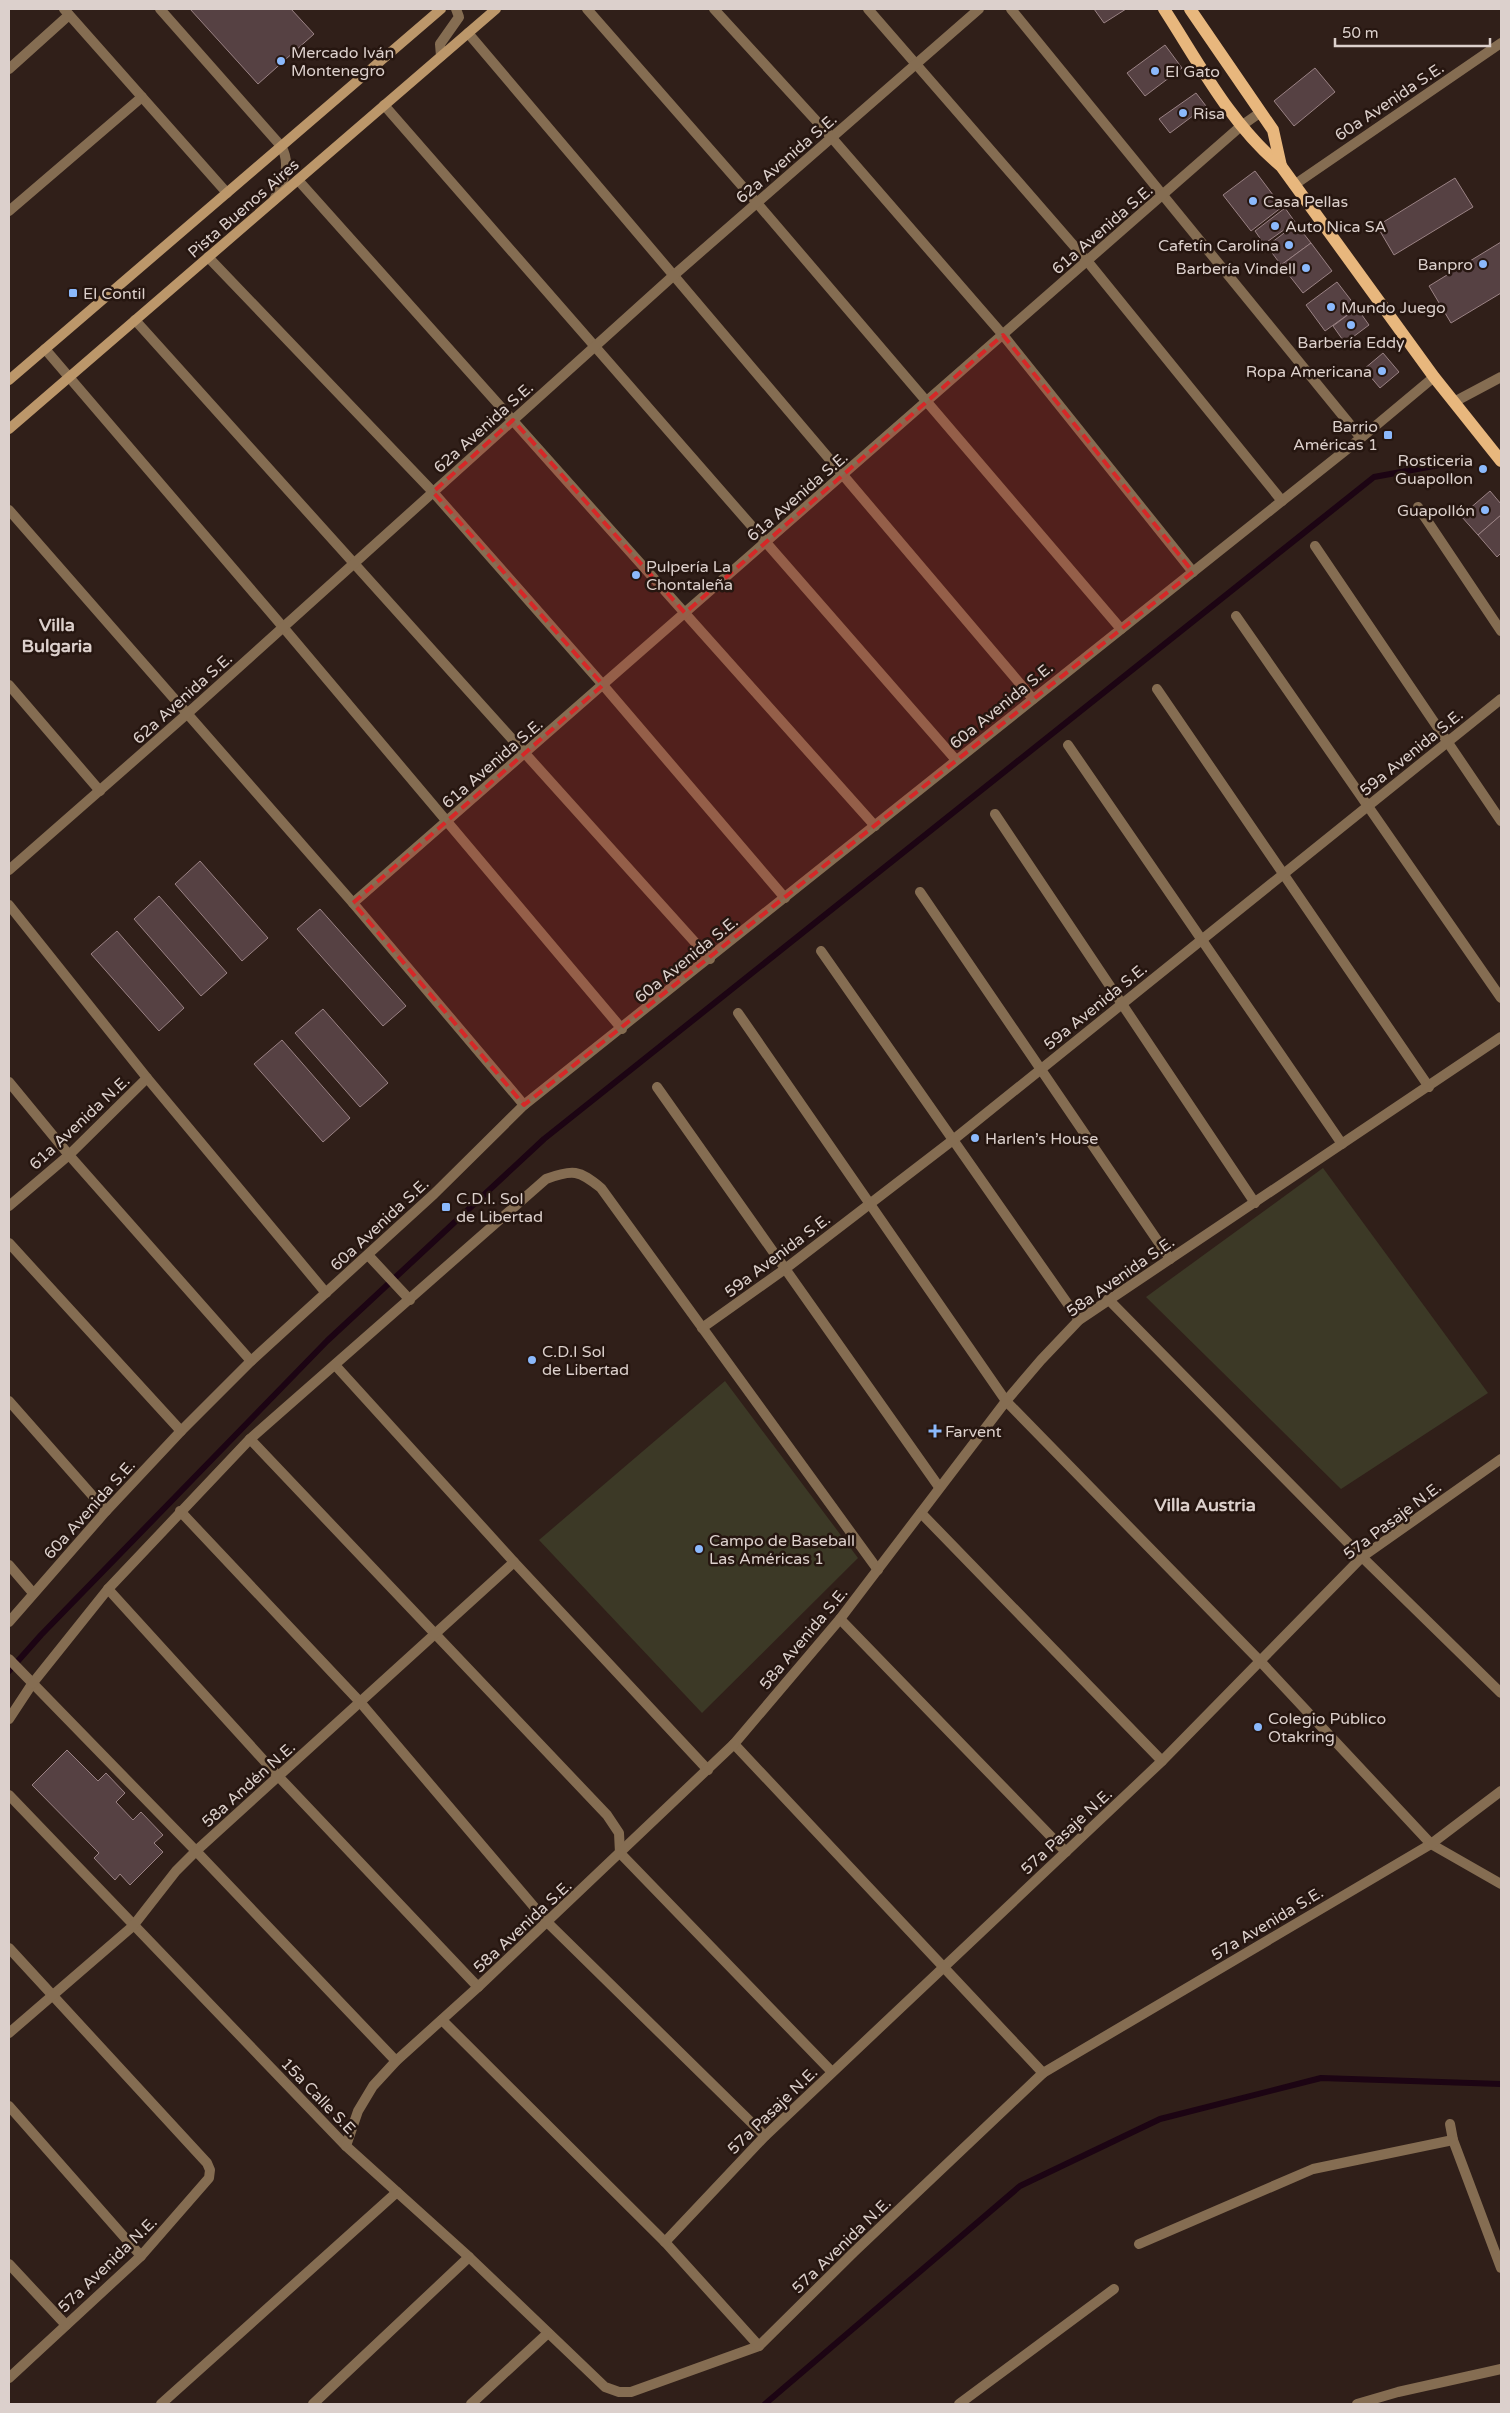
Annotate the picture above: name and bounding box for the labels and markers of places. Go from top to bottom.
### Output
place label: Mercado Iván Montenegro [291,43,394,81]
marker: Mercado Iván Montenegro [275,55,287,67]
place label: El Gato [1165,62,1220,82]
marker: El Gato [1149,65,1161,77]
place label: Risa [1193,104,1225,124]
marker: Risa [1177,107,1189,119]
place label: Casa Pellas [1263,192,1348,212]
marker: Casa Pellas [1247,195,1259,207]
place label: Auto Nica SA [1285,217,1387,237]
marker: Auto Nica SA [1269,220,1281,232]
place label: Cafetín Carolina [1158,236,1279,256]
marker: Cafetín Carolina [1283,239,1295,251]
place label: Banpro [1417,255,1473,275]
marker: Banpro [1477,258,1489,270]
place label: Barbería Vindell [1176,259,1296,279]
marker: Barbería Vindell [1300,262,1312,274]
place label: El Contil [83,284,146,304]
marker: El Contil [67,287,79,299]
place label: Mundo Juego [1341,298,1446,318]
marker: Mundo Juego [1325,301,1337,313]
marker: Barbería Eddy [1345,319,1357,331]
place label: Barbería Eddy [1297,333,1405,353]
place label: Ropa Americana [1246,362,1372,382]
marker: Ropa Americana [1376,365,1388,377]
place label: Barrio Américas 1 [1293,417,1378,455]
marker: Barrio Américas 1 [1382,429,1394,441]
place label: Rosticeria Guapollon [1395,451,1473,489]
marker: Rosticeria Guapollon [1477,463,1489,475]
place label: Guapollón [1397,501,1475,521]
marker: Guapollón [1479,504,1491,516]
place label: Pulpería La Chontaleña [646,557,733,595]
marker: Pulpería La Chontaleña [630,569,642,581]
place label: Harlen’s House [985,1129,1098,1149]
marker: Harlen’s House [969,1132,981,1144]
place label: C.D.I. Sol de Libertad [456,1189,543,1227]
marker: C.D.I. Sol de Libertad [440,1201,452,1213]
place label: C.D.I Sol de Libertad [542,1342,629,1380]
marker: C.D.I Sol de Libertad [526,1354,538,1366]
place label: Farvent [945,1422,1002,1442]
marker: Farvent [929,1425,941,1437]
place label: Campo de Baseball Las Américas 1 [709,1531,855,1569]
marker: Campo de Baseball Las Américas 1 [693,1543,705,1555]
place label: Colegio Público Otakring [1268,1709,1386,1747]
marker: Colegio Público Otakring [1252,1721,1264,1733]

